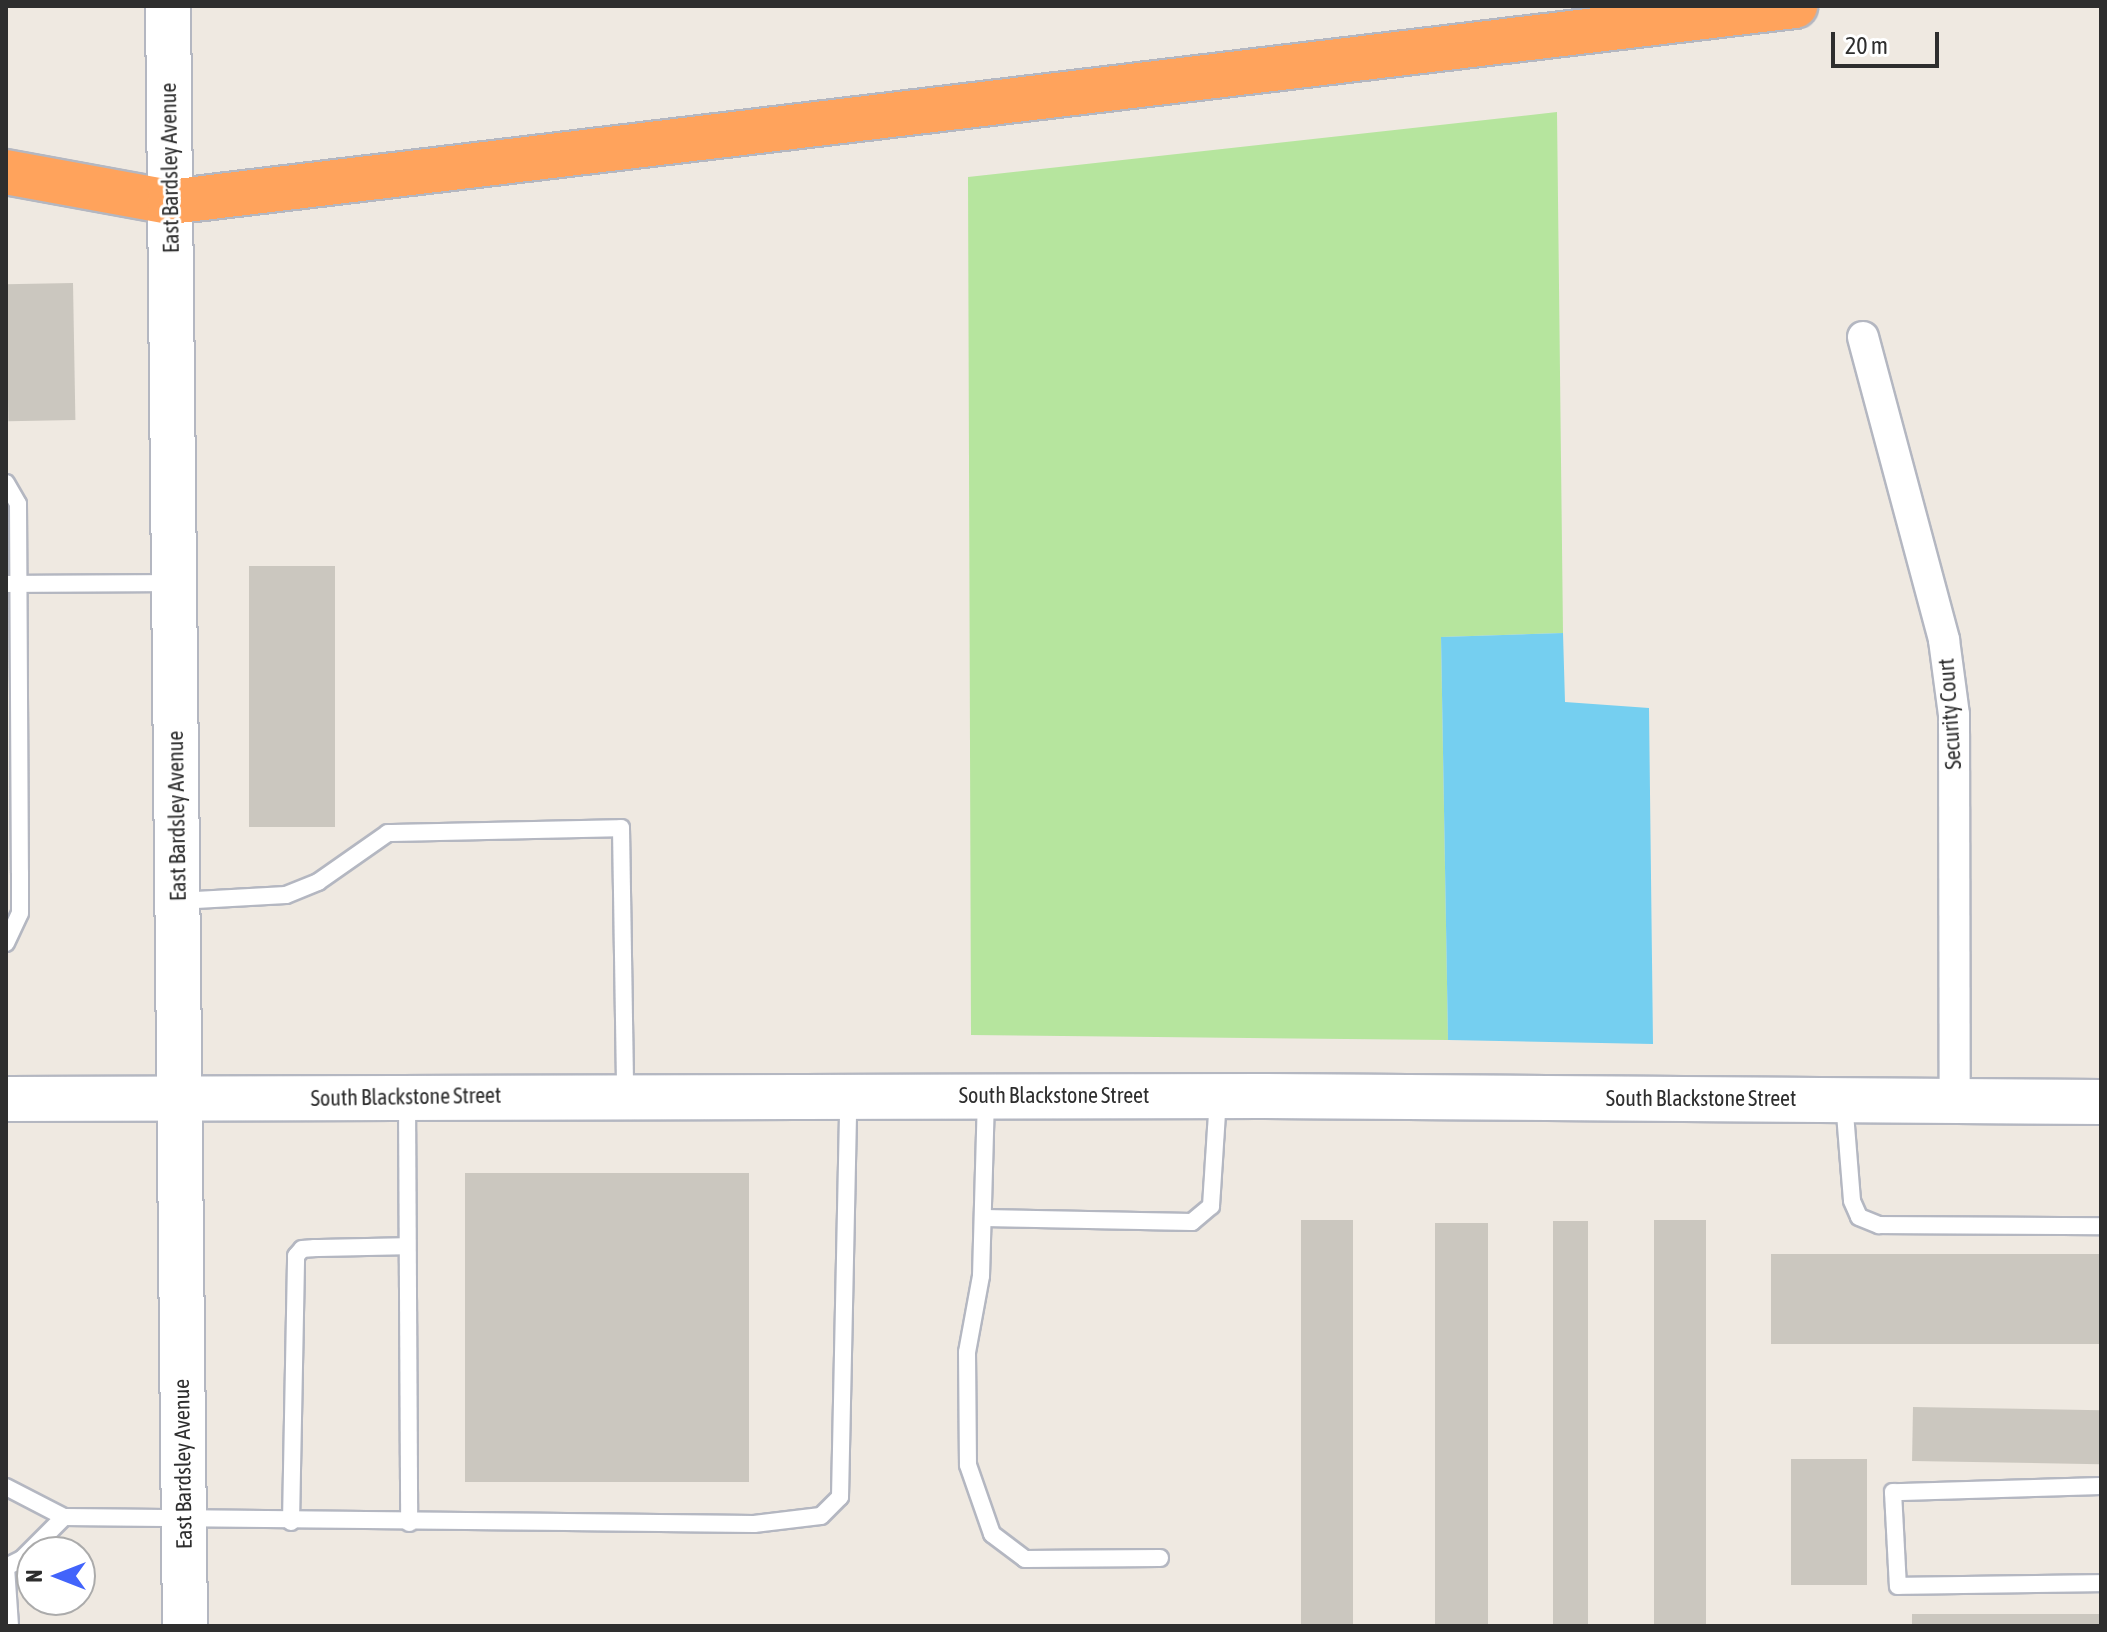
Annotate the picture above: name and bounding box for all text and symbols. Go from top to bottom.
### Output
scale bar [1835,16,1943,66]
text: 20 m [1845,32,1888,59]
street label: East Bardsley Avenue [155,83,185,253]
street label: Security Court [1933,658,1967,770]
street label: East Bardsley Avenue [162,731,192,901]
street label: South Blackstone Street [310,1082,502,1112]
street label: South Blackstone Street [959,1083,1149,1109]
street label: South Blackstone Street [1606,1086,1796,1112]
street label: East Bardsley Avenue [168,1379,198,1549]
north arrow [16,1536,96,1616]
text: N [21,1570,47,1583]

